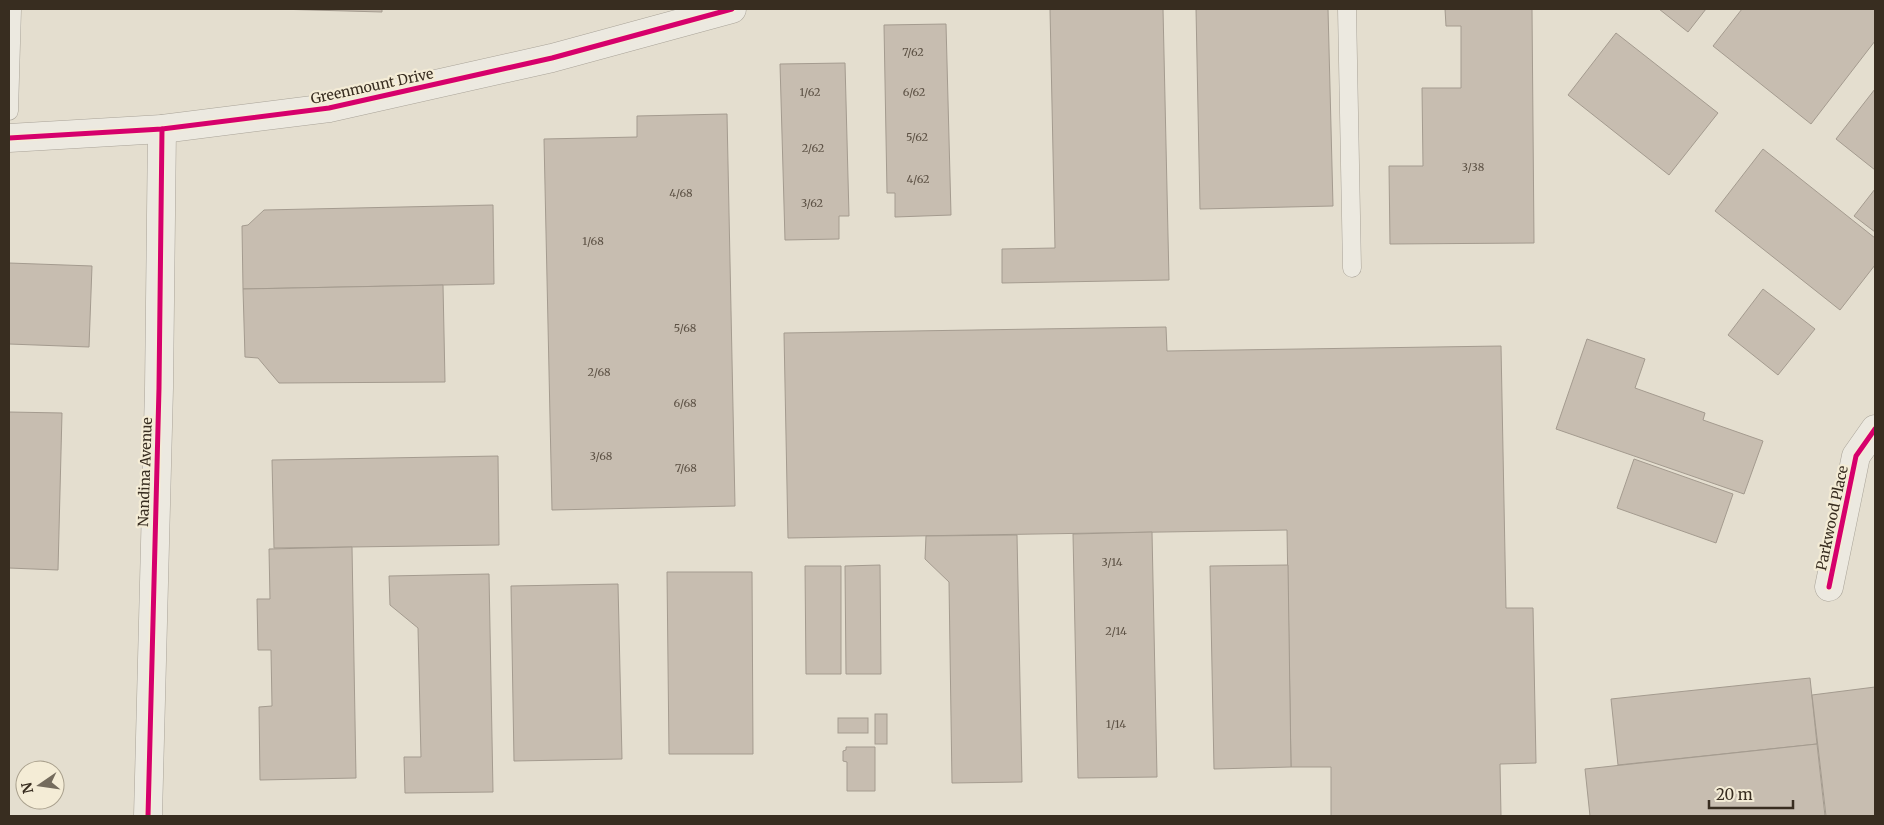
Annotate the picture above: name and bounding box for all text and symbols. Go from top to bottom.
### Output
house number: 7/62 [902,45,924,59]
street label: Greenmount Drive [309,64,435,108]
house number: 1/62 [799,85,821,99]
house number: 6/62 [903,85,925,99]
house number: 5/62 [906,130,928,144]
house number: 2/62 [802,141,824,155]
house number: 3/38 [1462,160,1485,174]
house number: 4/62 [907,172,929,186]
house number: 4/68 [669,186,693,200]
house number: 3/62 [801,196,823,210]
house number: 1/68 [582,234,604,248]
house number: 5/68 [674,321,697,335]
house number: 2/68 [587,365,611,379]
house number: 6/68 [673,396,697,410]
street label: Nandina Avenue [134,417,156,527]
house number: 3/68 [590,449,613,463]
house number: 7/68 [675,461,697,475]
street label: Parkwood Place [1812,464,1852,572]
house number: 3/14 [1102,555,1123,569]
house number: 2/14 [1105,624,1127,638]
house number: 1/14 [1106,717,1126,731]
north arrow [15,760,65,810]
scale bar [1709,778,1793,810]
text: N [17,781,37,795]
text: 20 m [1716,785,1753,804]

